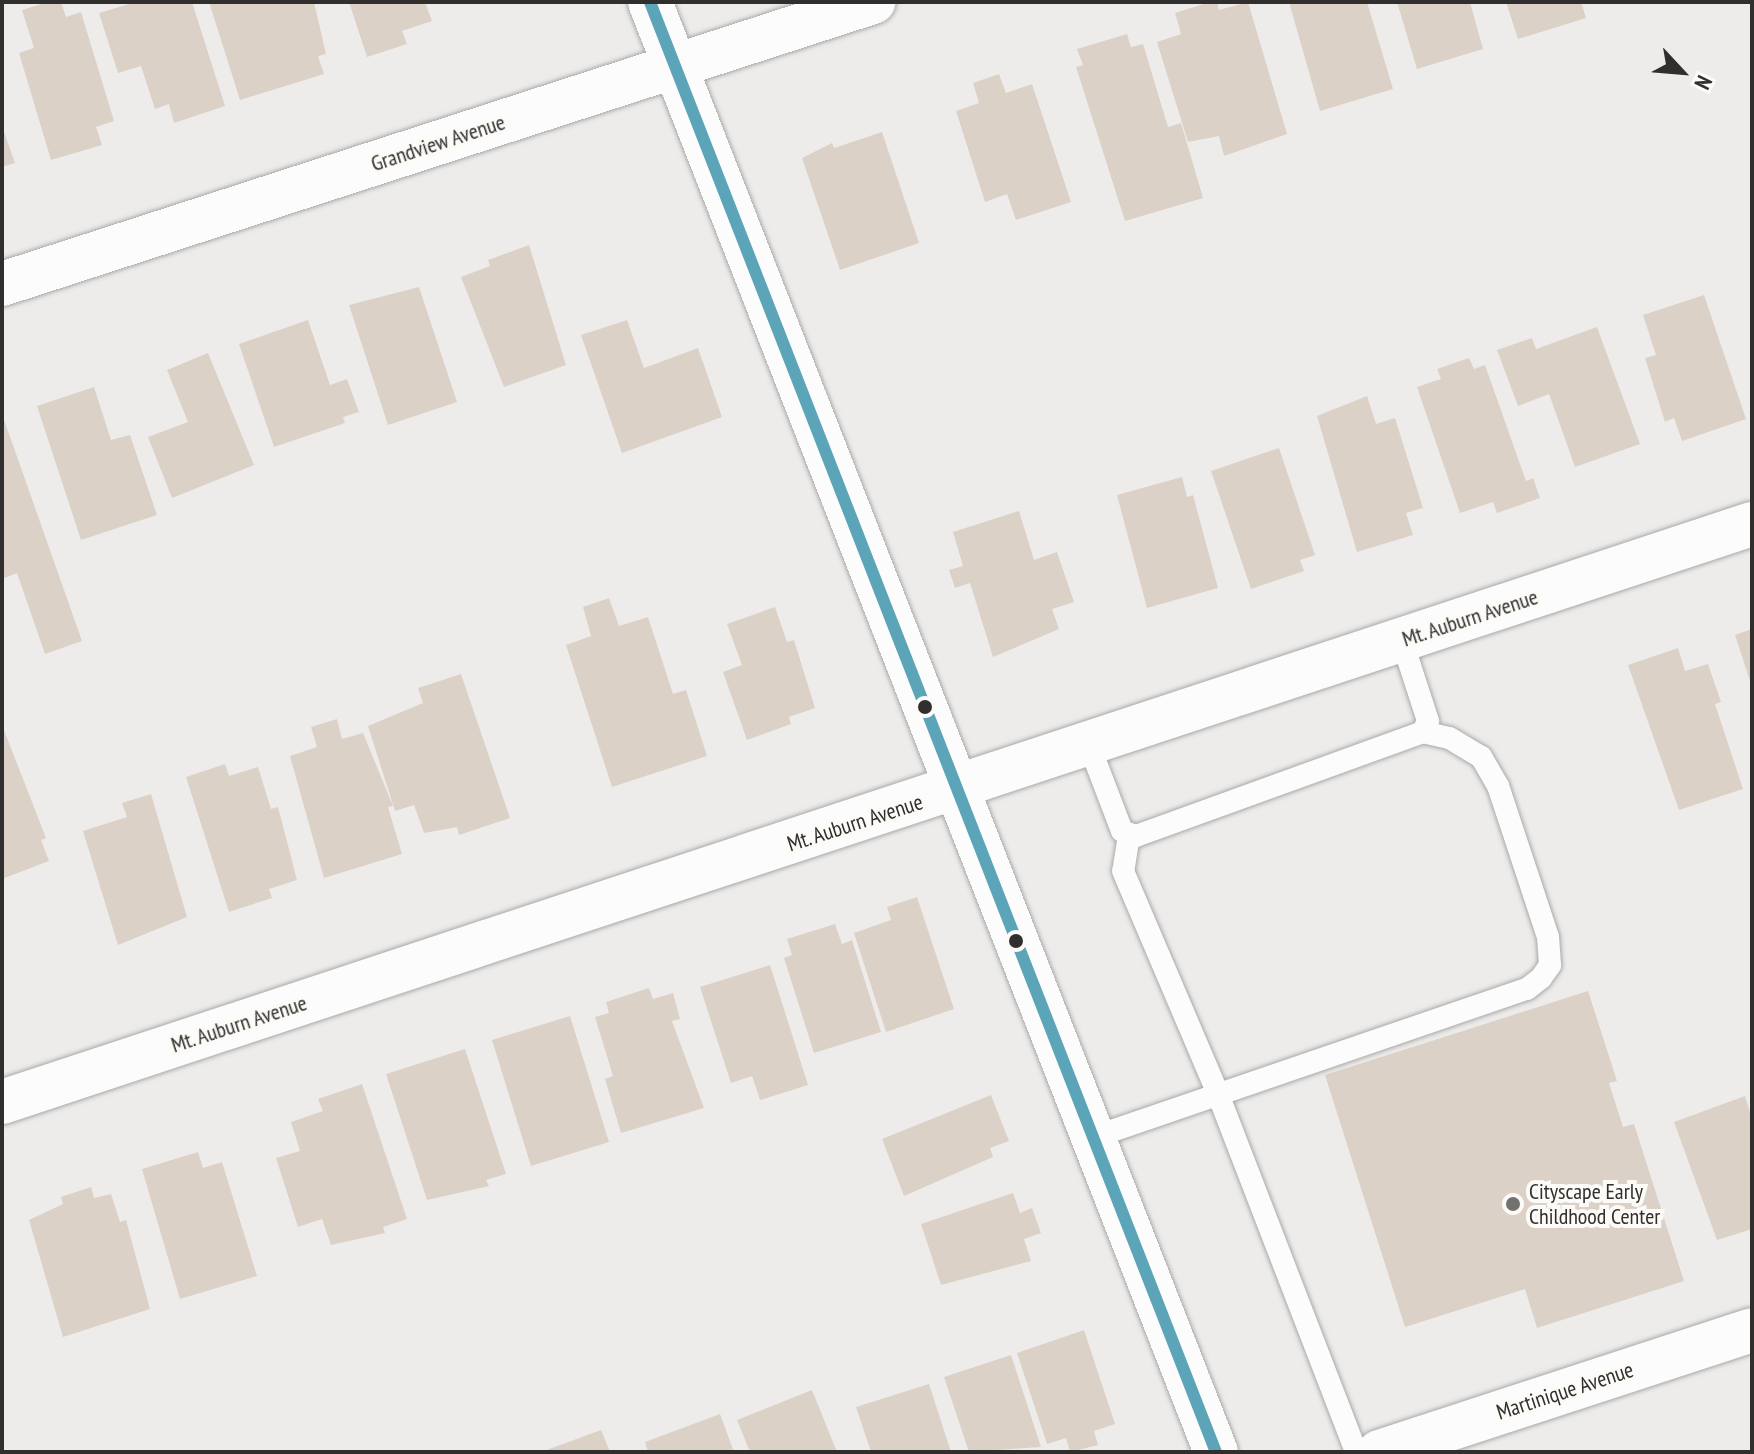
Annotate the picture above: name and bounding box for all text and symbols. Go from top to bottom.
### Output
north arrow [1642,32,1722,112]
text: N [1688,71,1719,94]
street label: Grandview Avenue [367,109,509,177]
street label: Mt. Auburn Avenue [1398,583,1542,653]
unlabelled marker [917,699,933,715]
street label: Mt. Auburn Avenue [783,788,927,858]
unlabelled marker [1008,933,1024,949]
street label: Mt. Auburn Avenue [167,989,311,1059]
place label: Cityscape Early Childhood Center [1529,1178,1660,1230]
marker: Cityscape Early Childhood Center [1504,1195,1522,1213]
street label: Martinique Avenue [1493,1356,1637,1426]

